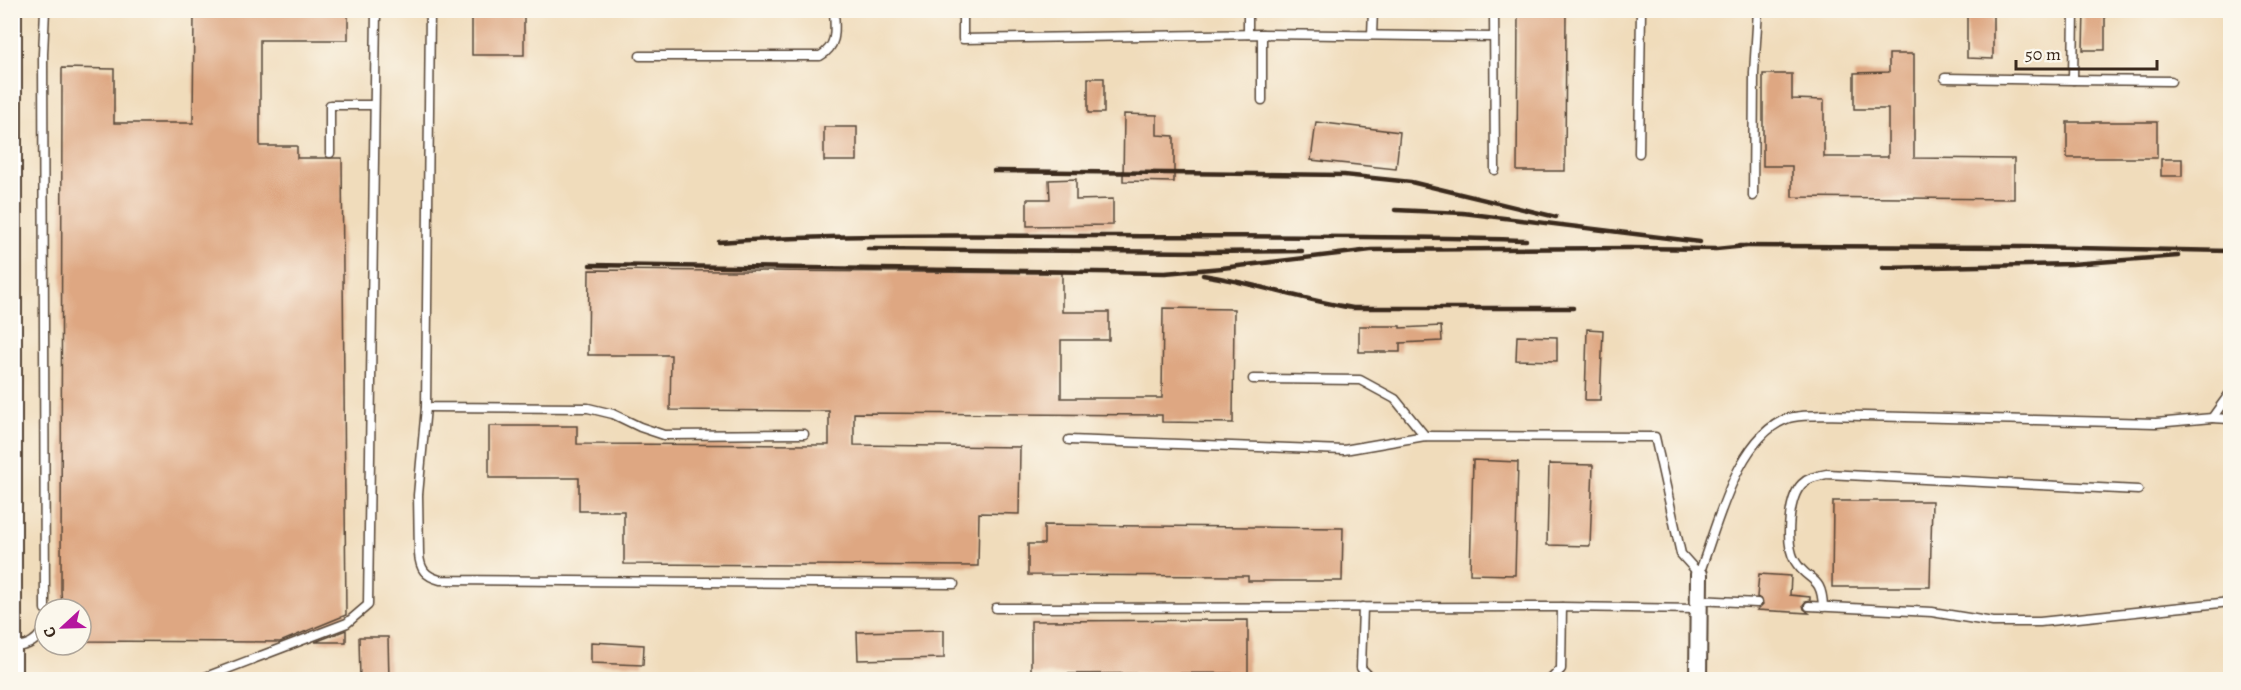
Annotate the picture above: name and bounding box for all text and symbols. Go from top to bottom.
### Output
scale bar [2016,33,2157,71]
text: 50 m [2025,42,2061,66]
north arrow [33,597,93,657]
text: С [38,623,62,641]

